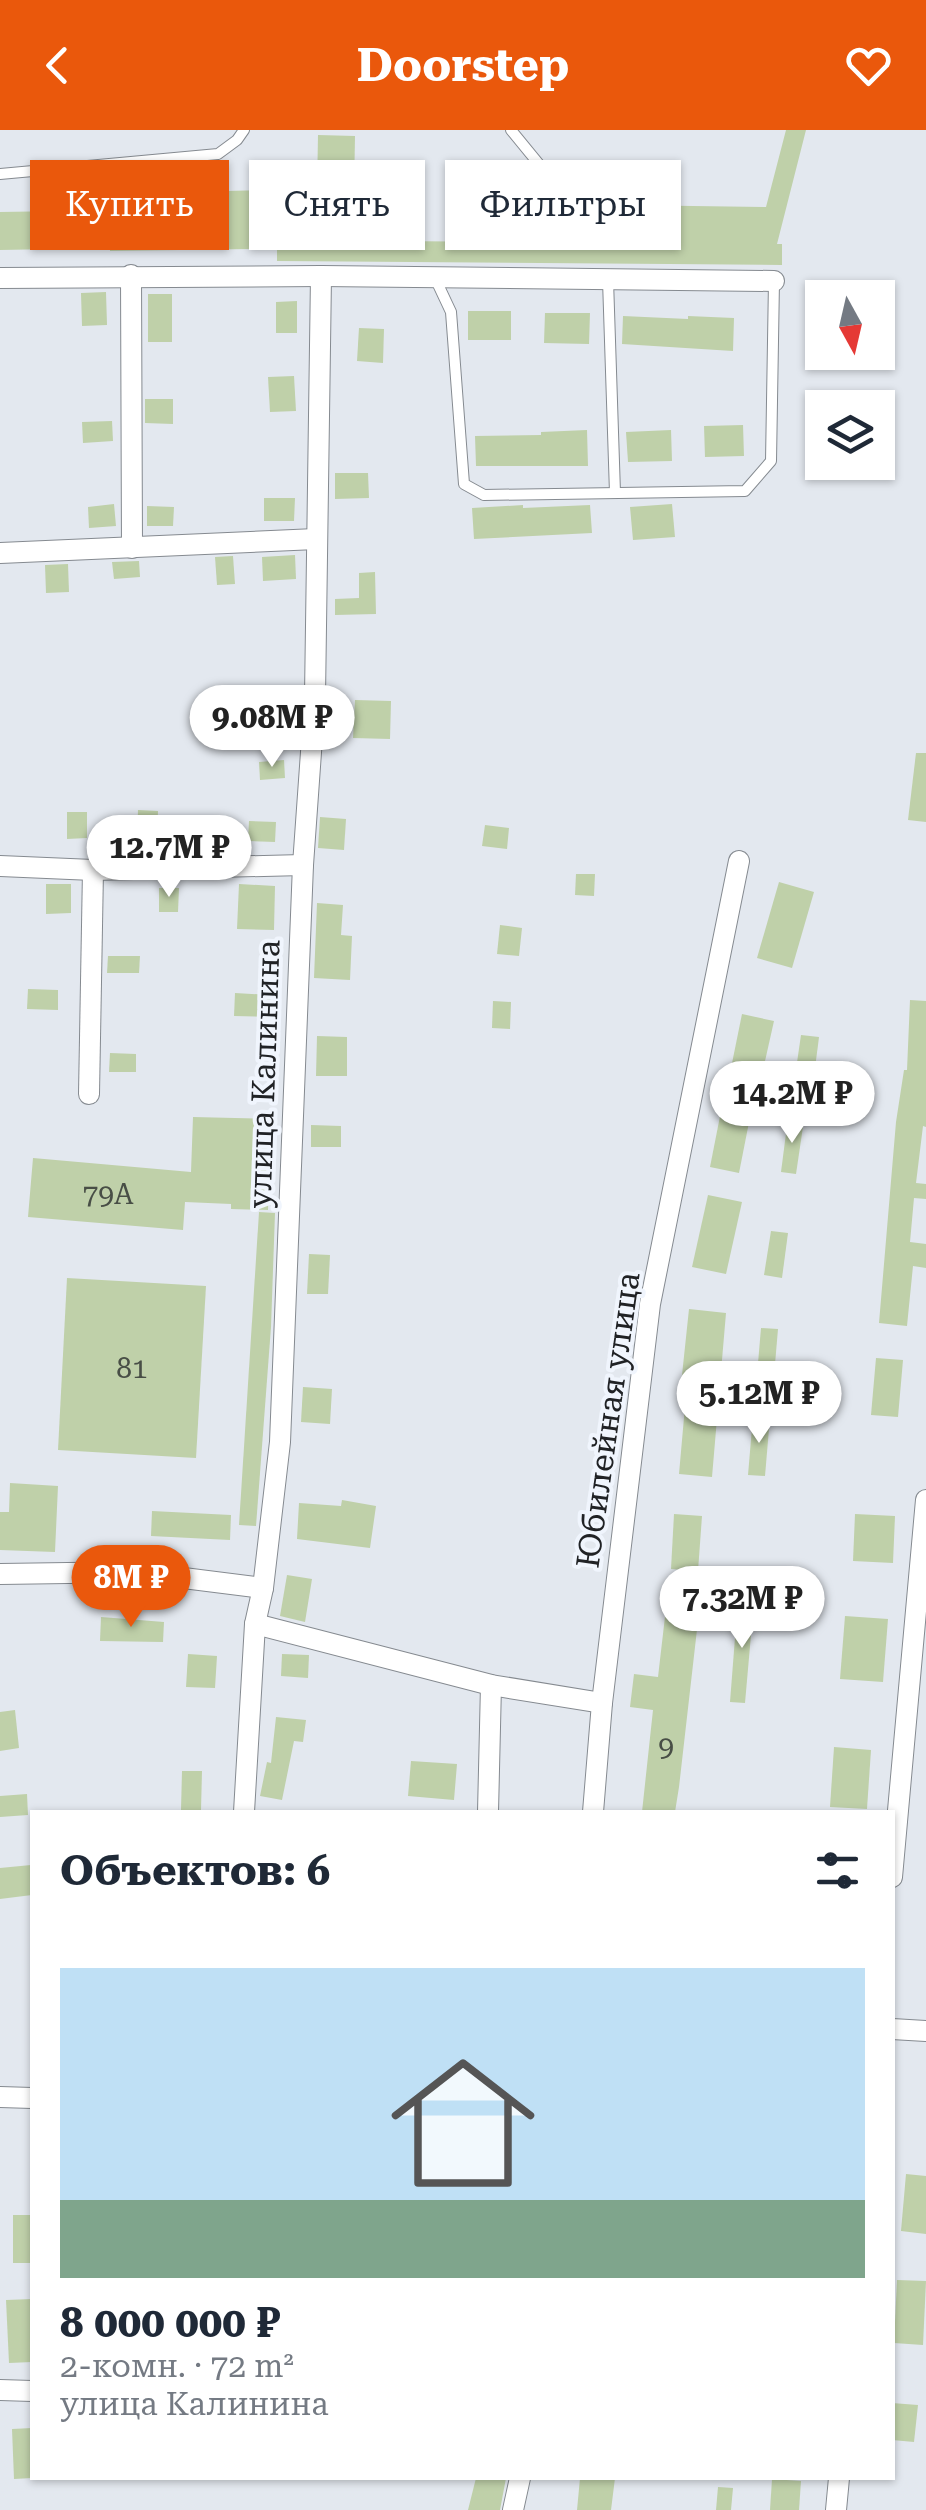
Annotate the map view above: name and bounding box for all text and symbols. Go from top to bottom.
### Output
icon: back [30,38,85,93]
icon: heart [841,38,896,93]
text: Doorstep [357,39,569,92]
chip: Купить [30,160,229,250]
chip: Снять [249,160,425,250]
chip: Фильтры [445,160,681,250]
north arrow [805,280,895,370]
map controls [805,280,895,480]
button: layers [805,390,895,480]
pin: 9.08M ₽ [180,685,364,770]
text: 9.08M ₽ [212,698,332,736]
pin: 12.7M ₽ [77,815,261,900]
text: 12.7M ₽ [109,828,229,866]
street label: улица Калинина [240,939,288,1209]
pin: 14.2M ₽ [700,1061,884,1146]
text: 14.2M ₽ [732,1074,852,1112]
house number: 79А [83,1178,134,1211]
street label: Юбилейная улица [568,1270,648,1570]
house number: 81 [116,1352,148,1385]
pin: 5.12M ₽ [667,1361,851,1446]
text: 5.12M ₽ [699,1374,819,1412]
pin: 8M ₽ [72,1545,190,1630]
text: 8M ₽ [94,1558,168,1596]
pin: 7.32M ₽ [650,1566,834,1651]
text: 7.32M ₽ [682,1579,802,1617]
house number: 9 [658,1730,674,1763]
icon: filters [810,1843,865,1898]
text: Объектов: 6 [60,1846,330,1895]
icon: home [373,2033,553,2213]
text: 8 000 000 ₽ [60,2298,280,2347]
text: 2-комн. · 72 m² [60,2347,294,2385]
text: улица Калинина [60,2385,329,2423]

